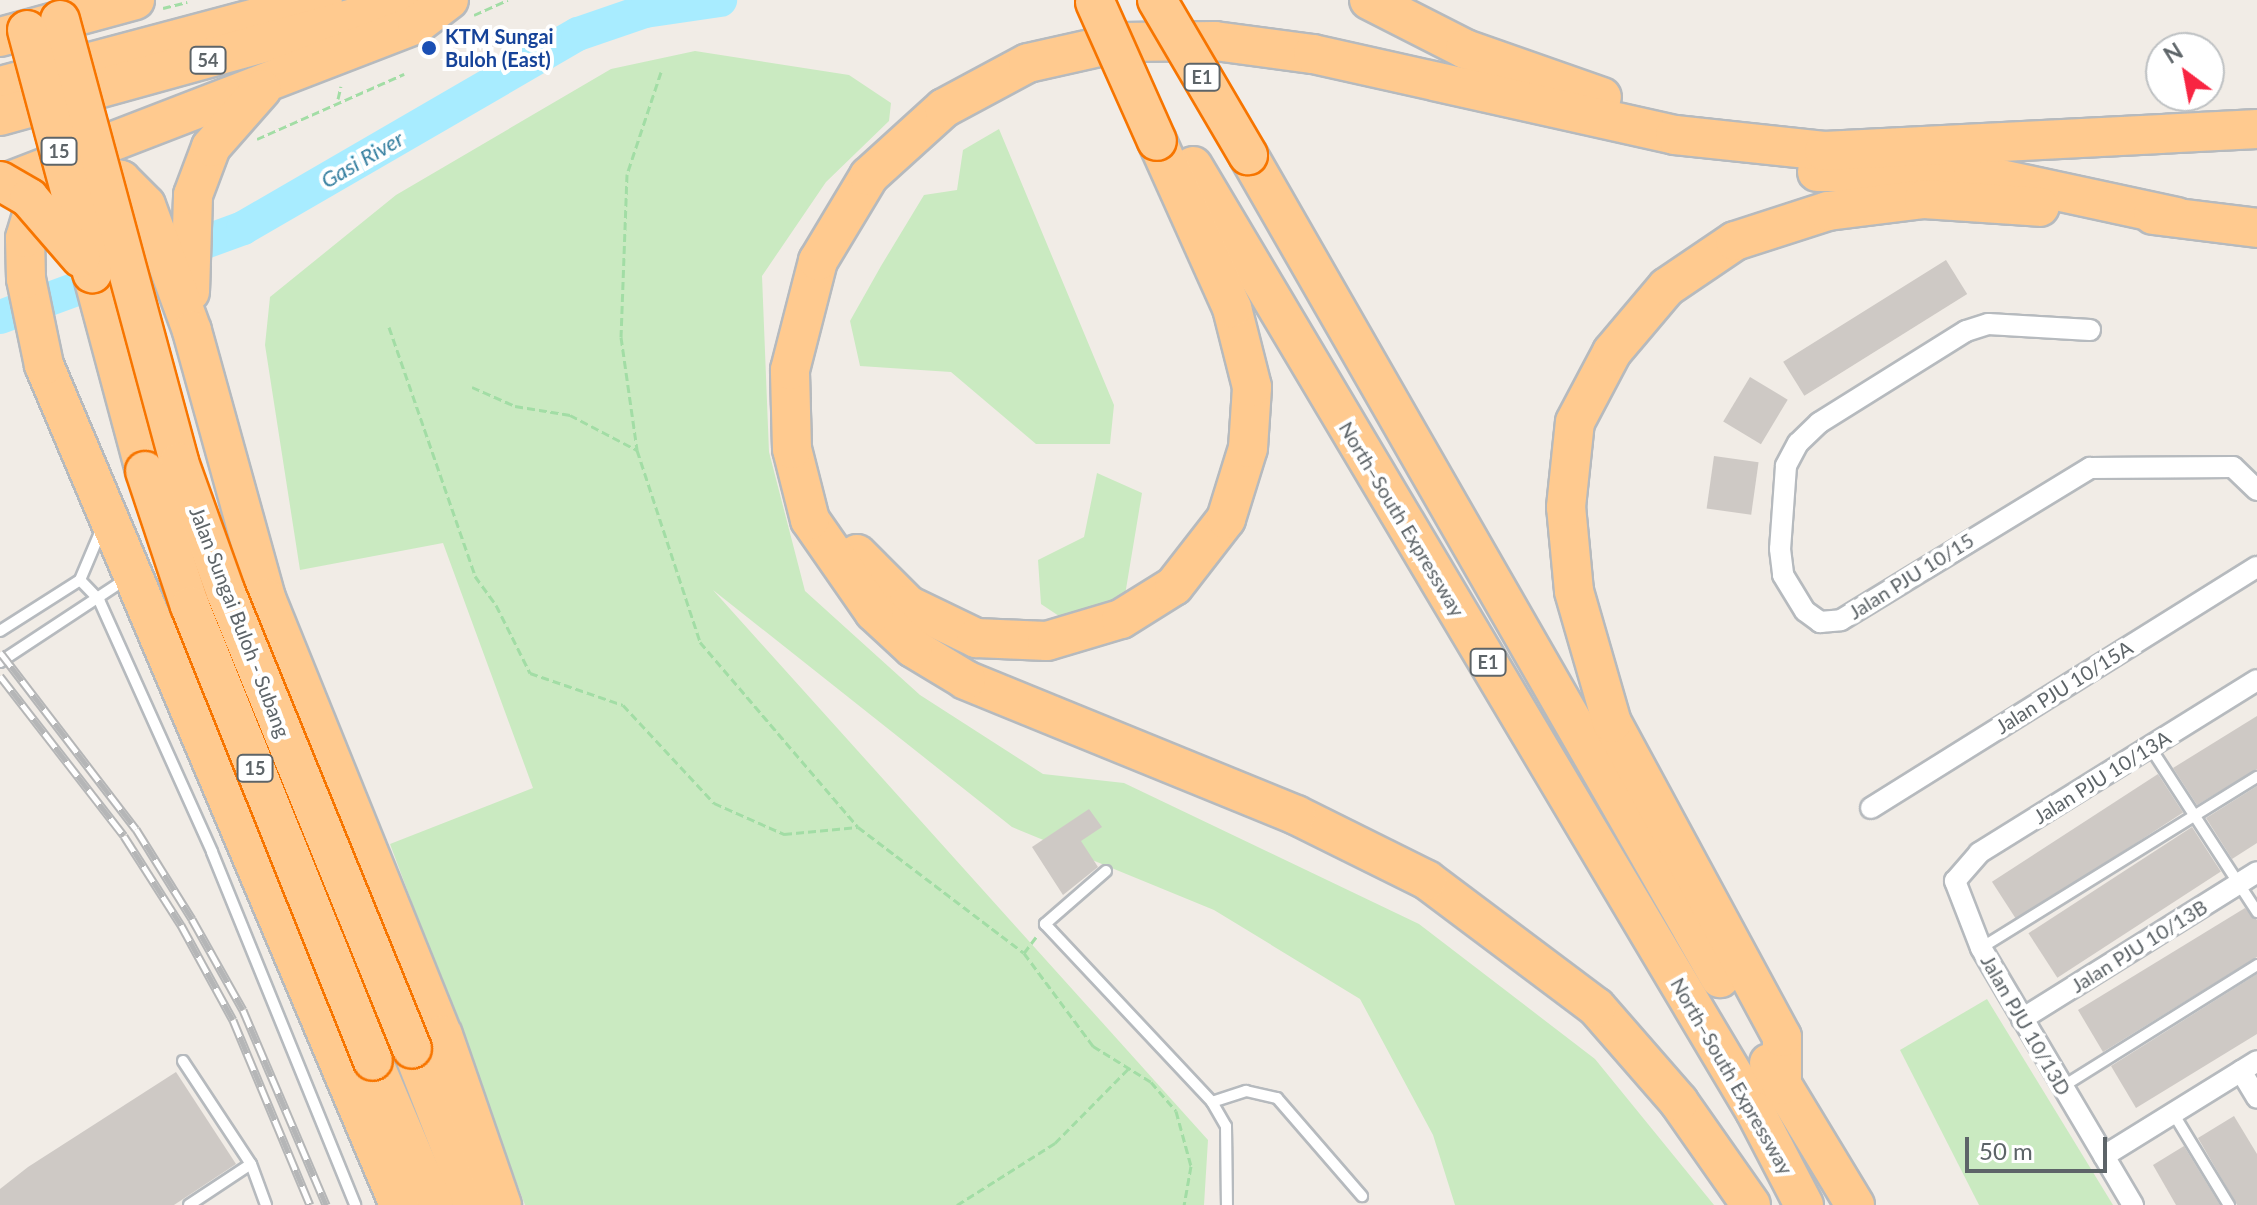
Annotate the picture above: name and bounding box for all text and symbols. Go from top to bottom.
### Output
place label: KTM Sungai Buloh (East) [445,24,554,71]
north arrow [2145,32,2225,112]
text: N [2159,37,2187,69]
marker: KTM Sungai Buloh (East) [420,39,438,57]
road number: 54 [188,46,228,74]
road number: E1 [1182,63,1222,91]
water label: Gasi River [316,125,408,193]
road number: 15 [39,137,79,165]
street label: North–South Expressway [1334,417,1470,621]
street label: Jalan Sungai Buloh - Subang [185,503,295,741]
street label: Jalan PJU 10/15 [1844,528,1978,624]
street label: Jalan PJU 10/15A [1991,635,2137,739]
road number: E1 [1468,648,1508,676]
street label: Jalan PJU 10/13A [2029,725,2175,829]
road number: 15 [235,754,275,782]
street label: Jalan PJU 10/13B [2067,895,2211,997]
street label: Jalan PJU 10/13D [1976,950,2076,1100]
street label: North–South Expressway [1666,973,1798,1179]
scale bar [1969,1121,2111,1171]
text: 50 m [1979,1136,2033,1165]

